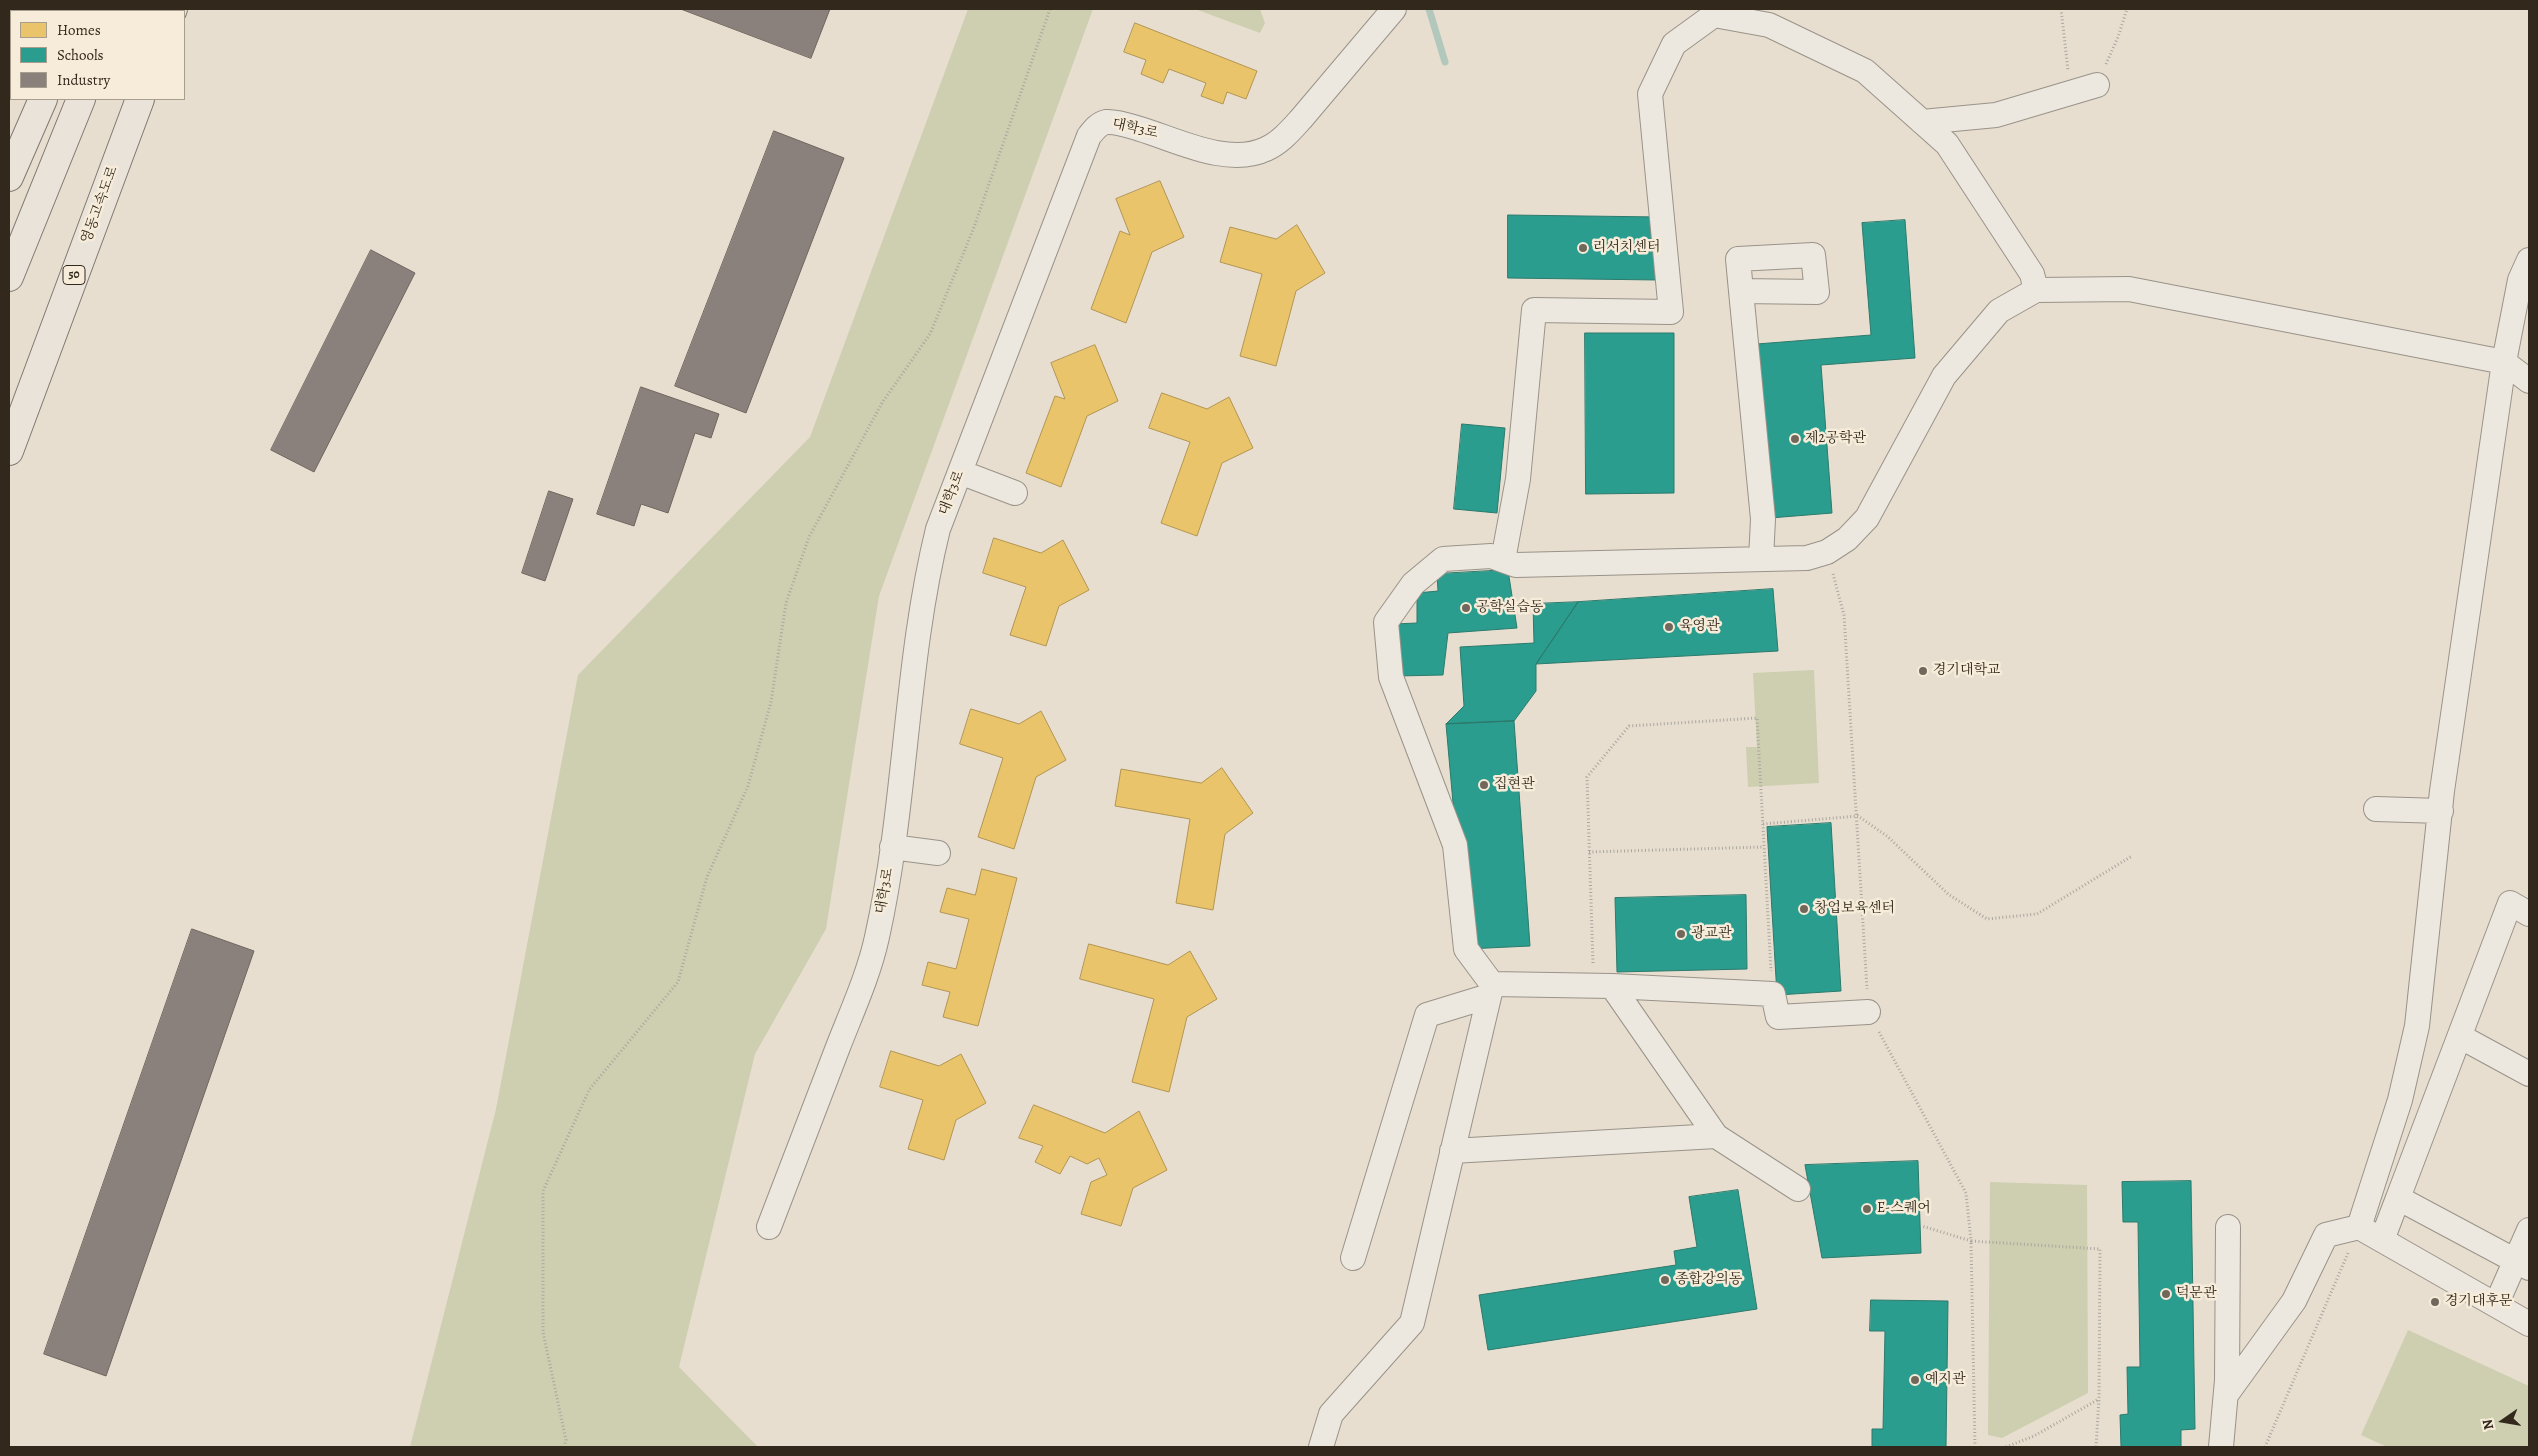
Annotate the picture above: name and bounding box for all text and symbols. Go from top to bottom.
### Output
legend [10,10,185,100]
text: Homes [57,20,101,40]
text: Schools [57,45,104,65]
text: Industry [57,70,110,90]
street label: 대학3로 [1111,116,1159,142]
street label: 영동고속도로 [78,164,122,246]
place label: 리서치센터 [1593,240,1661,256]
marker: 리서치센터 [1577,242,1589,254]
road number: 50 [63,266,85,284]
place label: 제2공학관 [1805,431,1866,447]
marker: 제2공학관 [1789,433,1801,445]
street label: 대학3로 [936,468,968,518]
place label: 공학실습동 [1476,600,1544,616]
marker: 공학실습동 [1460,602,1472,614]
place label: 육영관 [1679,619,1720,635]
marker: 육영관 [1663,621,1675,633]
place label: 경기대학교 [1933,663,2001,679]
marker: 경기대학교 [1917,665,1929,677]
place label: 집현관 [1494,777,1535,793]
marker: 집현관 [1478,779,1490,791]
street label: 대학3로 [873,867,897,915]
place label: 창업보육센터 [1814,901,1895,917]
marker: 창업보육센터 [1798,903,1810,915]
place label: 광교관 [1691,926,1732,942]
marker: 광교관 [1675,928,1687,940]
place label: E-스퀘어 [1877,1201,1931,1217]
marker: E-스퀘어 [1861,1203,1873,1215]
place label: 종합강의동 [1675,1272,1743,1288]
marker: 종합강의동 [1659,1274,1671,1286]
place label: 덕문관 [2176,1286,2217,1302]
marker: 덕문관 [2160,1288,2172,1300]
place label: 경기대후문 [2445,1294,2513,1310]
marker: 경기대후문 [2429,1296,2441,1308]
place label: 예지관 [1925,1372,1966,1388]
marker: 예지관 [1909,1374,1921,1386]
north arrow [2478,1396,2528,1446]
text: N [2477,1417,2498,1432]

